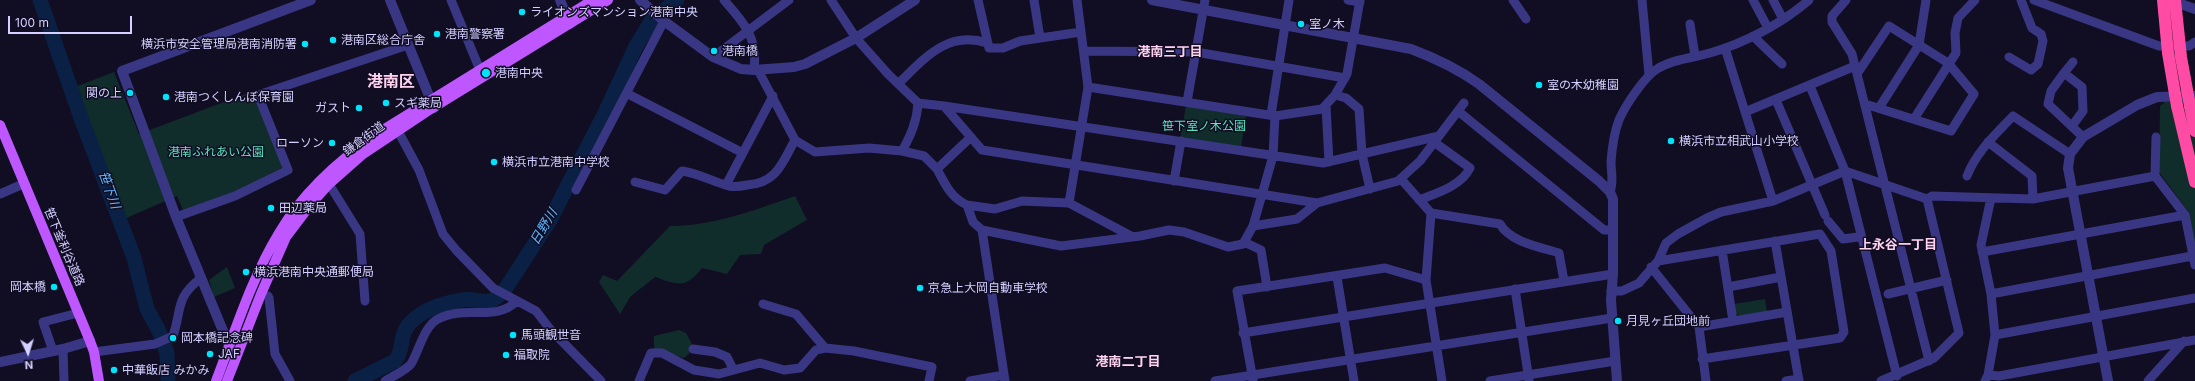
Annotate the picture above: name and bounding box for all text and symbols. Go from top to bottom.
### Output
place label: ライオンズマンション港南中央 [530,5,698,19]
marker: ライオンズマンション港南中央 [517,7,527,17]
scale bar [10,8,134,34]
text: 100 m [15,15,49,30]
place label: 室ノ木 [1309,17,1345,31]
marker: 室ノ木 [1296,19,1306,29]
place label: 港南警察署 [445,27,505,41]
marker: 港南警察署 [432,29,442,39]
place label: 港南区総合庁舎 [341,33,425,47]
marker: 港南区総合庁舎 [328,35,338,45]
place label: 横浜市安全管理局港南消防署 [141,37,297,51]
marker: 横浜市安全管理局港南消防署 [300,39,310,49]
place label: 港南橋 [722,44,758,58]
district label: 港南三丁目 [1138,44,1202,60]
marker: 港南橋 [709,46,719,56]
place label: 港南中央 [495,66,543,80]
marker: 港南中央 [480,67,492,79]
district label: 港南区 [367,72,415,92]
place label: 室の木幼稚園 [1547,78,1619,92]
marker: 室の木幼稚園 [1534,80,1544,90]
place label: 関の上 [86,86,122,100]
marker: 関の上 [125,88,135,98]
place label: 港南つくしんぼ保育園 [174,90,294,104]
marker: 港南つくしんぼ保育園 [161,92,171,102]
place label: スギ薬局 [394,96,442,110]
marker: スギ薬局 [381,98,391,108]
place label: ガスト [315,101,351,115]
marker: ガスト [354,103,364,113]
street label: 鎌倉街道 [340,119,388,159]
park label: 笹下室ノ木公園 [1162,119,1246,133]
place label: 横浜市立相武山小学校 [1679,134,1799,148]
place label: ローソン [276,136,324,150]
marker: 横浜市立相武山小学校 [1666,136,1676,146]
marker: ローソン [327,138,337,148]
park label: 港南ふれあい公園 [168,145,264,159]
place label: 横浜市立港南中学校 [502,155,610,169]
marker: 横浜市立港南中学校 [489,157,499,167]
water label: 笹下川 [95,169,123,211]
place label: 田辺薬局 [279,201,327,215]
marker: 田辺薬局 [266,203,276,213]
street label: 笹下釜利谷道路 [41,206,87,288]
water label: 日野川 [527,206,561,248]
district label: 上永谷一丁目 [1859,237,1937,253]
place label: 横浜港南中央通郵便局 [254,265,374,279]
marker: 横浜港南中央通郵便局 [241,267,251,277]
place label: 岡本橋 [10,280,46,294]
place label: 京急上大岡自動車学校 [928,281,1048,295]
marker: 岡本橋 [49,282,59,292]
marker: 京急上大岡自動車学校 [915,283,925,293]
place label: 月見ヶ丘団地前 [1626,314,1710,328]
marker: 月見ヶ丘団地前 [1613,316,1623,326]
place label: 馬頭観世音 [521,328,581,342]
marker: 馬頭観世音 [508,330,518,340]
place label: 岡本橋記念碑 [181,331,253,345]
north arrow [8,333,48,373]
marker: 岡本橋記念碑 [168,333,178,343]
place label: JAF [218,347,240,361]
place label: 福取院 [514,348,550,362]
marker: JAF [205,349,215,359]
marker: 福取院 [501,350,511,360]
district label: 港南二丁目 [1096,354,1160,370]
text: N [24,358,34,372]
place label: 中華飯店 みかみ [122,363,209,377]
marker: 中華飯店 みかみ [109,365,119,375]

